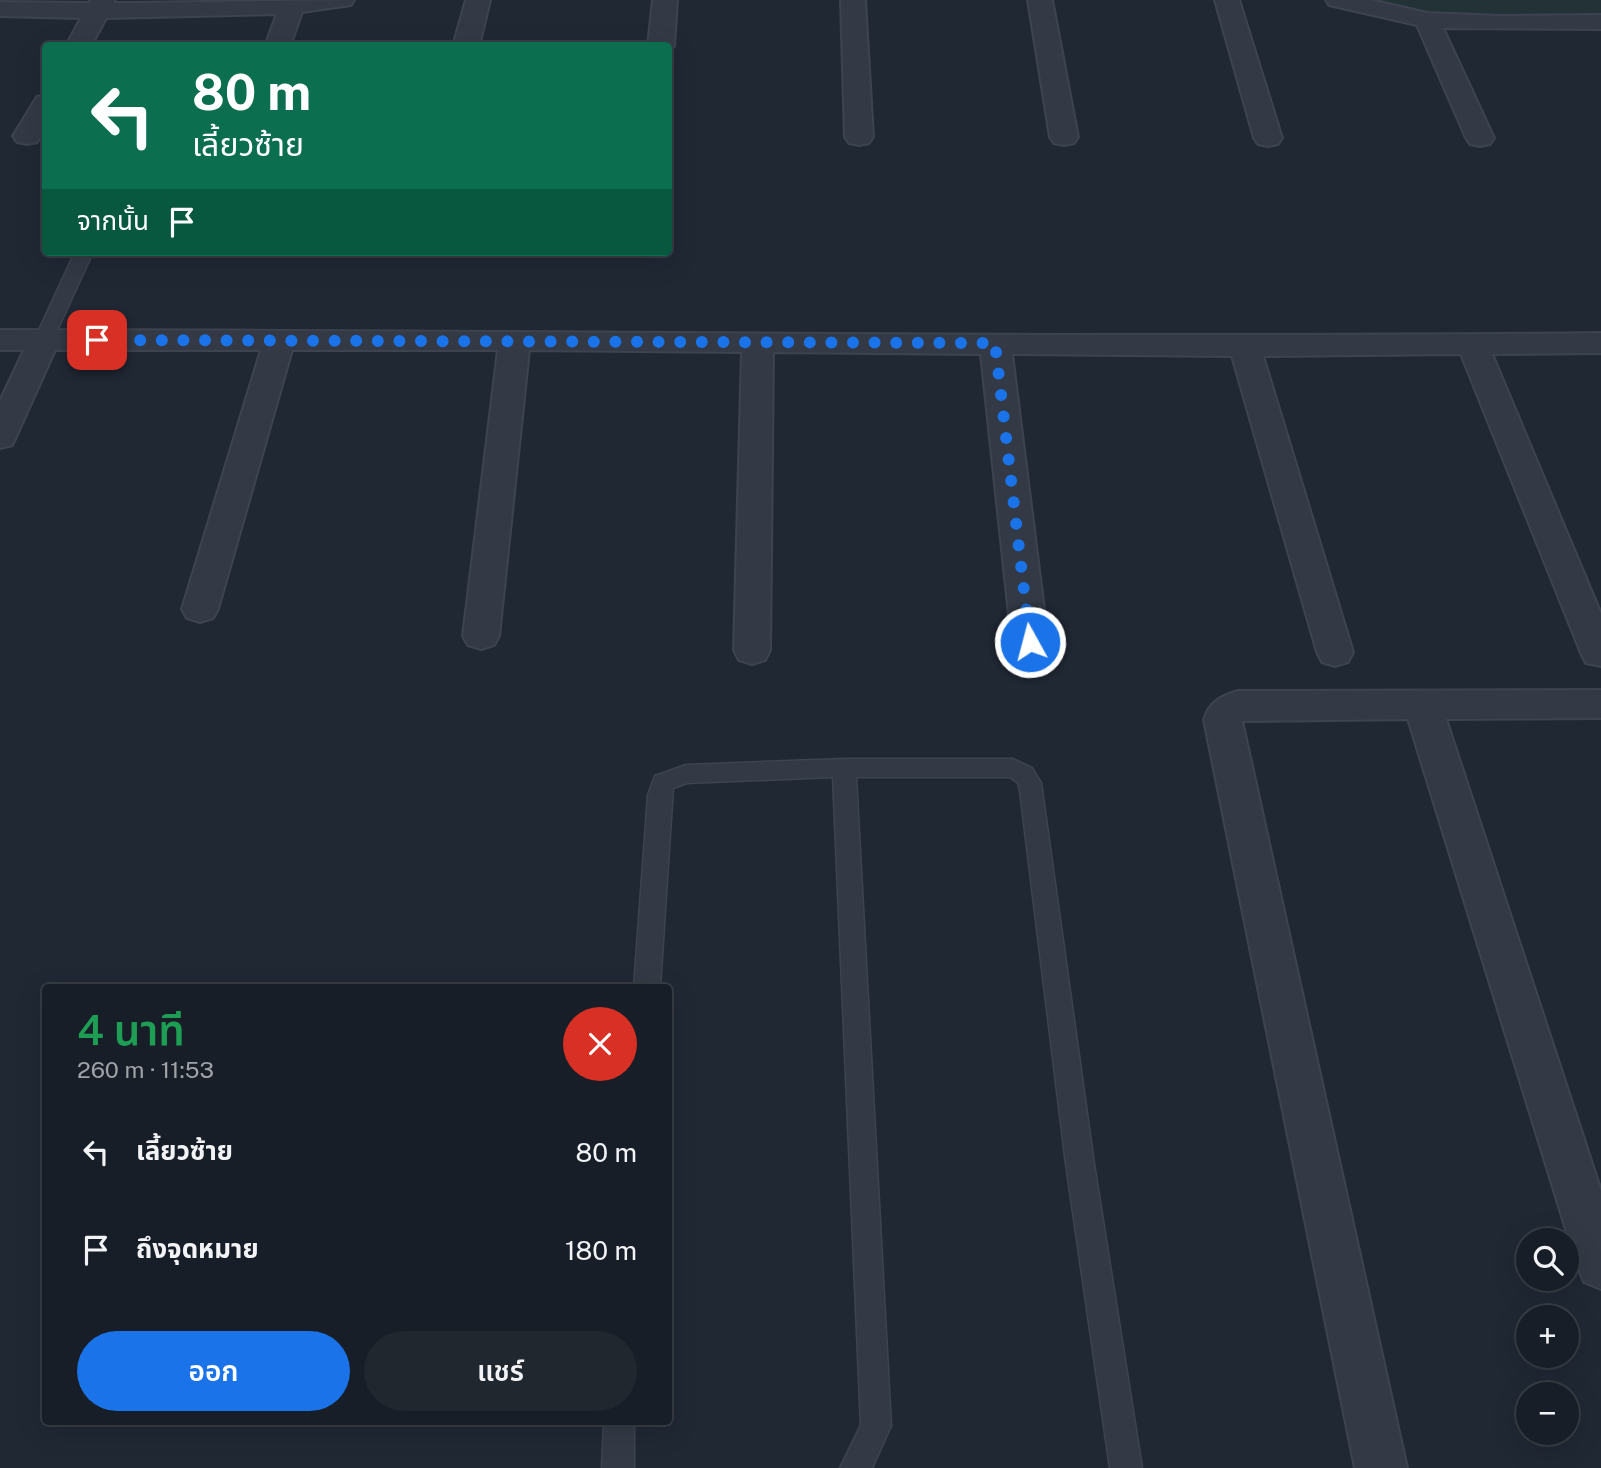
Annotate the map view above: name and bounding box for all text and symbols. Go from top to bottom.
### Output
text: 80 m [192,63,311,121]
icon: left [77,70,168,161]
text: เลี้ยวซ้าย [192,126,304,163]
icon: arrive [163,203,201,241]
text: จากนั้น [77,205,149,236]
pin [67,310,127,370]
icon: arrive [78,321,116,359]
position arrow [993,605,1067,679]
text: 4 นาที [77,1005,185,1054]
button: close [563,1007,637,1081]
text: 260 m · 11:53 [77,1056,214,1083]
icon: left [77,1133,115,1171]
text: เลี้ยวซ้าย [136,1135,233,1166]
text: 80 m [576,1137,637,1168]
map controls [1516,1228,1579,1445]
button: search [1516,1228,1579,1291]
icon: arrive [77,1231,115,1269]
text: ถึงจุดหมาย [136,1233,259,1264]
text: 180 m [565,1235,637,1266]
button: + [1516,1305,1579,1368]
button: ออก [77,1331,350,1411]
button: แชร์ [364,1331,637,1411]
button: − [1516,1382,1579,1445]

